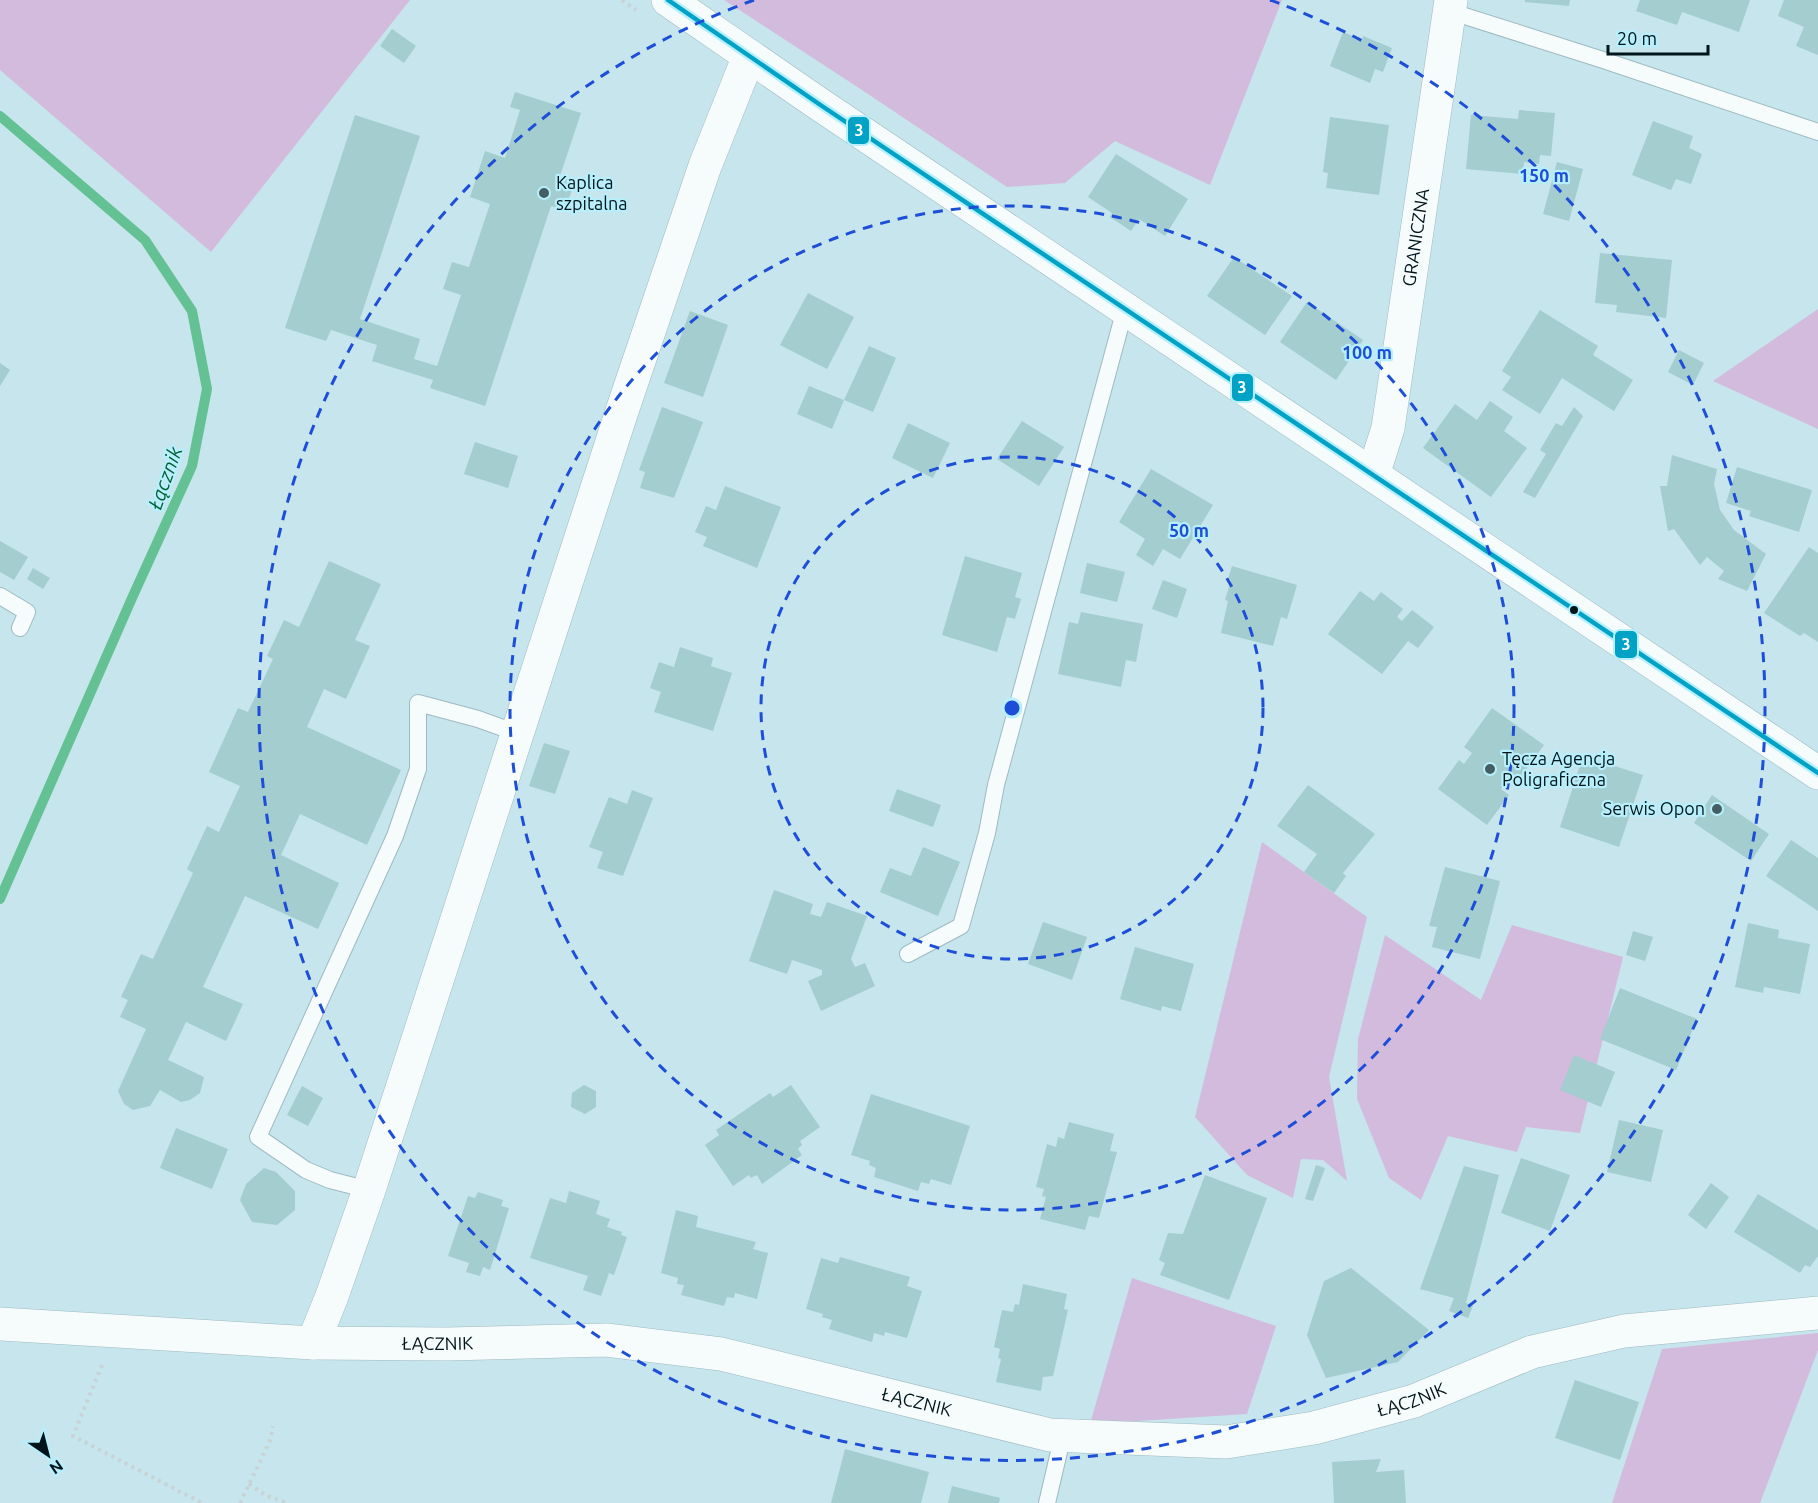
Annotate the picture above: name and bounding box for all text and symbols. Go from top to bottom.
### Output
scale bar [1608,18,1708,56]
text: 20 m [1617,28,1657,48]
line badge: 3 [847,116,870,145]
text: 3 [854,121,864,139]
text: 150 m [1519,165,1569,185]
place label: Kaplica szpitalna [556,172,628,213]
marker: Kaplica szpitalna [537,186,551,200]
street label: GRANICZNA [1398,187,1432,288]
text: 100 m [1342,342,1392,362]
line badge: 3 [1231,373,1254,402]
text: 3 [1237,378,1247,396]
water label: Łącznik [143,442,187,513]
text: 50 m [1169,520,1209,540]
unlabelled marker [1568,604,1580,616]
line badge: 3 [1614,630,1638,659]
text: 3 [1621,635,1631,653]
centre of rings [1002,698,1022,718]
place label: Tęcza Agencja Poligraficzna [1502,748,1615,789]
marker: Tęcza Agencja Poligraficzna [1483,762,1497,776]
place label: Serwis Opon [1603,798,1705,818]
marker: Serwis Opon [1710,802,1724,816]
street label: ŁĄCZNIK [402,1332,473,1353]
street label: ŁĄCZNIK [1375,1378,1448,1420]
street label: ŁĄCZNIK [880,1383,954,1419]
north arrow [18,1425,78,1485]
text: N [47,1456,67,1478]

